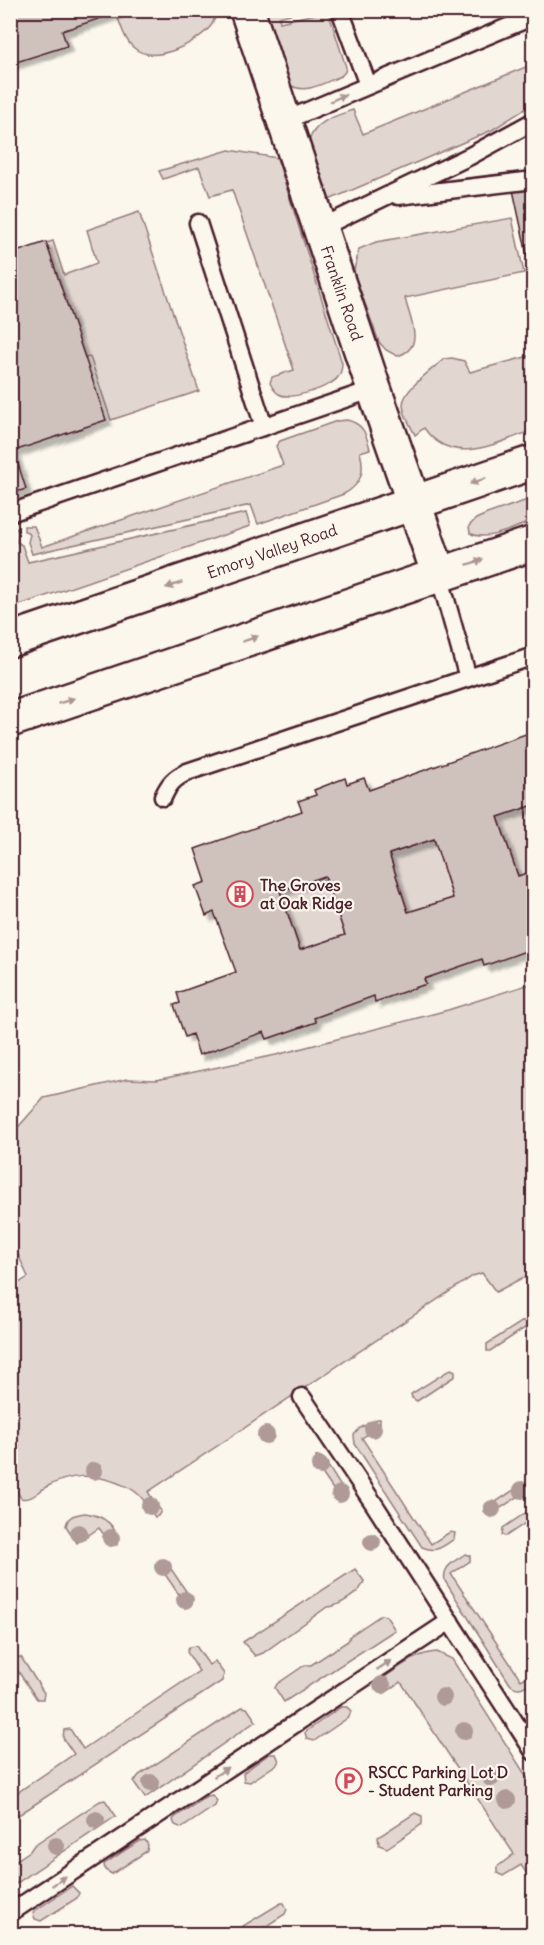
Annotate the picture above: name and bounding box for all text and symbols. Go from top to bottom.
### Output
one-way arrow [329,93,347,102]
street label: Franklin Road [316,243,368,343]
one-way arrow [469,477,487,486]
street label: Emory Valley Road [204,519,340,583]
one-way arrow [466,557,484,567]
one-way arrow [165,580,183,590]
one-way arrow [242,633,260,643]
one-way arrow [57,696,75,706]
place label: The Groves at Oak Ridge [260,875,353,914]
building icon: The Groves at Oak Ridge [225,879,255,909]
one-way arrow [375,1659,392,1670]
place label: RSCC Parking Lot D - Student Parking [368,1762,508,1801]
parking icon: RSCC Parking Lot D - Student Parking [334,1766,364,1796]
one-way arrow [213,1767,229,1778]
one-way arrow [51,1876,67,1887]

